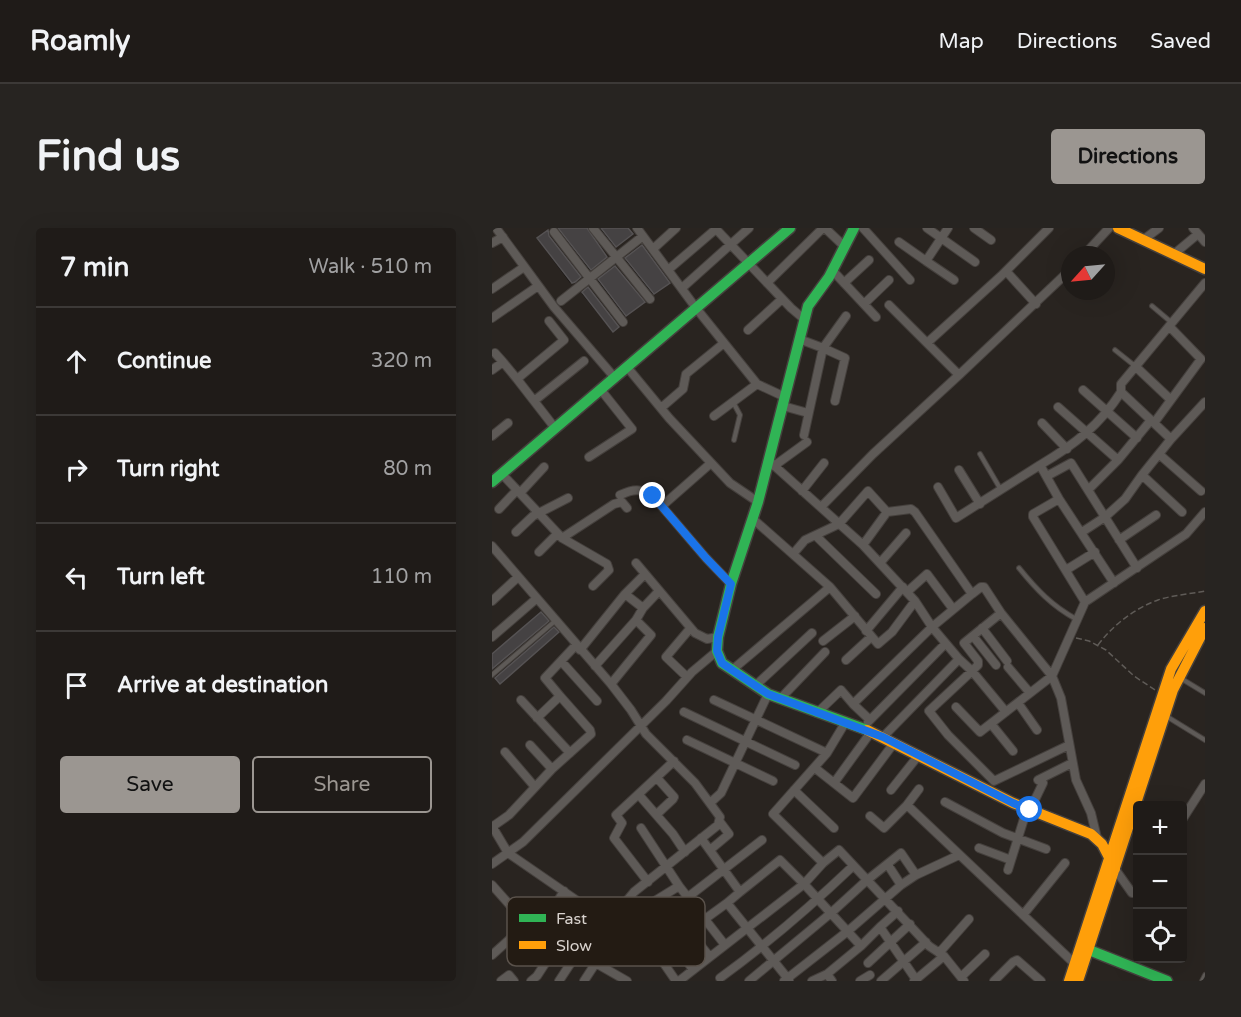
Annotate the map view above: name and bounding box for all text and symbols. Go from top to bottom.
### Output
text: Roamly [30,24,130,58]
text: Map [938,29,984,54]
text: Directions [1017,29,1117,54]
text: Saved [1150,29,1211,54]
button: Directions [1051,129,1205,184]
text: Find us [36,131,180,182]
north arrow [1061,246,1115,300]
text: 7 min [60,252,129,283]
text: Walk · 510 m [309,255,432,279]
icon: ahead [60,345,93,378]
text: Continue [117,348,212,374]
text: 320 m [371,349,432,373]
icon: right [60,453,93,486]
text: Turn right [117,456,219,482]
text: 80 m [383,457,432,481]
route end [639,482,665,508]
icon: left [60,561,93,594]
text: Turn left [117,564,205,590]
text: 110 m [371,565,432,589]
icon: arrive [60,669,93,702]
text: Arrive at destination [117,672,328,698]
button: Save [60,756,240,813]
button: Share [252,756,432,813]
route start [1016,796,1042,822]
map controls [1133,801,1187,963]
button: + [1133,801,1187,855]
button: − [1133,855,1187,909]
legend [507,897,705,966]
text: Fast [556,909,587,929]
button: locate [1133,909,1187,963]
text: Slow [556,936,592,956]

